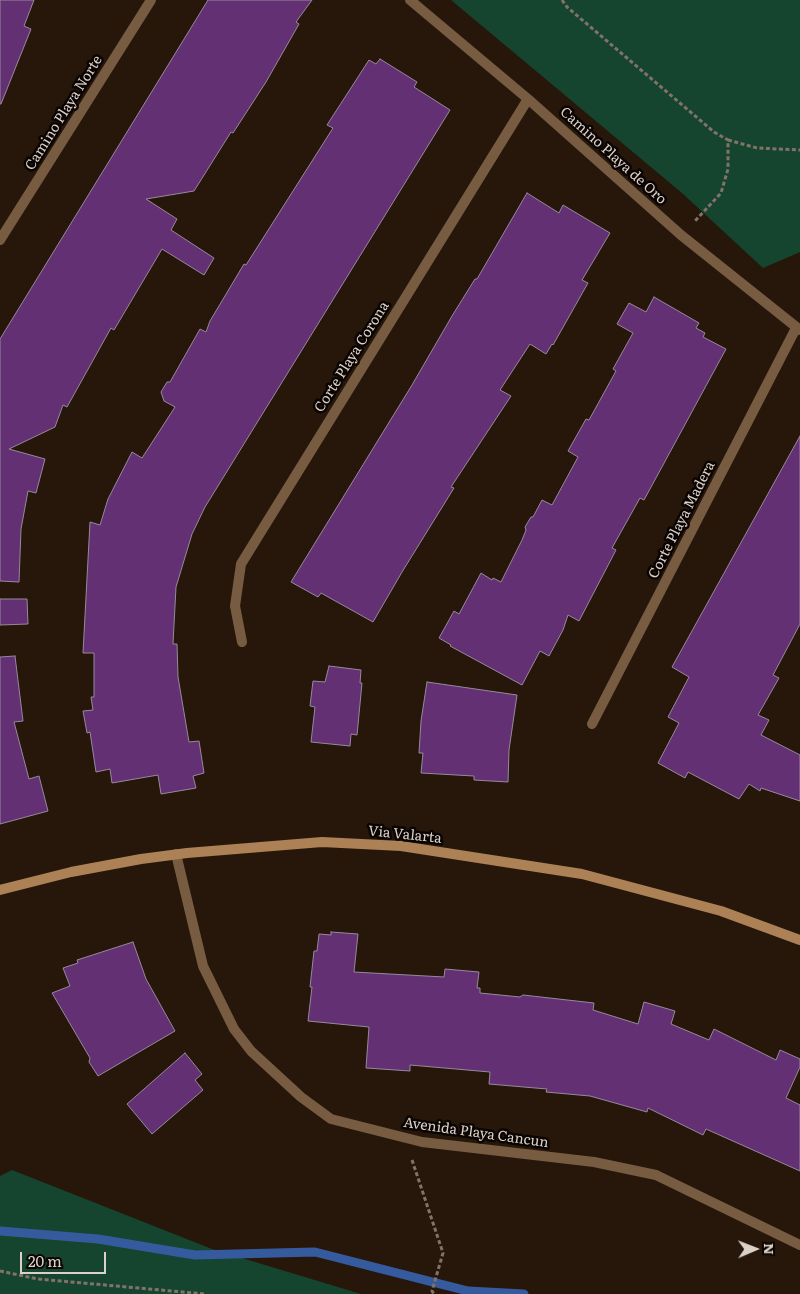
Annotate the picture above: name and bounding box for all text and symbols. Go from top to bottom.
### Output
street label: Camino Playa Norte [22,53,106,173]
street label: Camino Playa de Oro [556,104,670,208]
street label: Corte Playa Corona [311,299,393,415]
street label: Corte Playa Madera [645,459,719,581]
street label: Via Valarta [367,823,443,847]
street label: Avenida Playa Cancun [402,1114,550,1152]
north arrow [730,1224,780,1274]
scale bar [22,1242,109,1274]
text: N [760,1243,780,1255]
text: 20 m [28,1249,62,1272]

